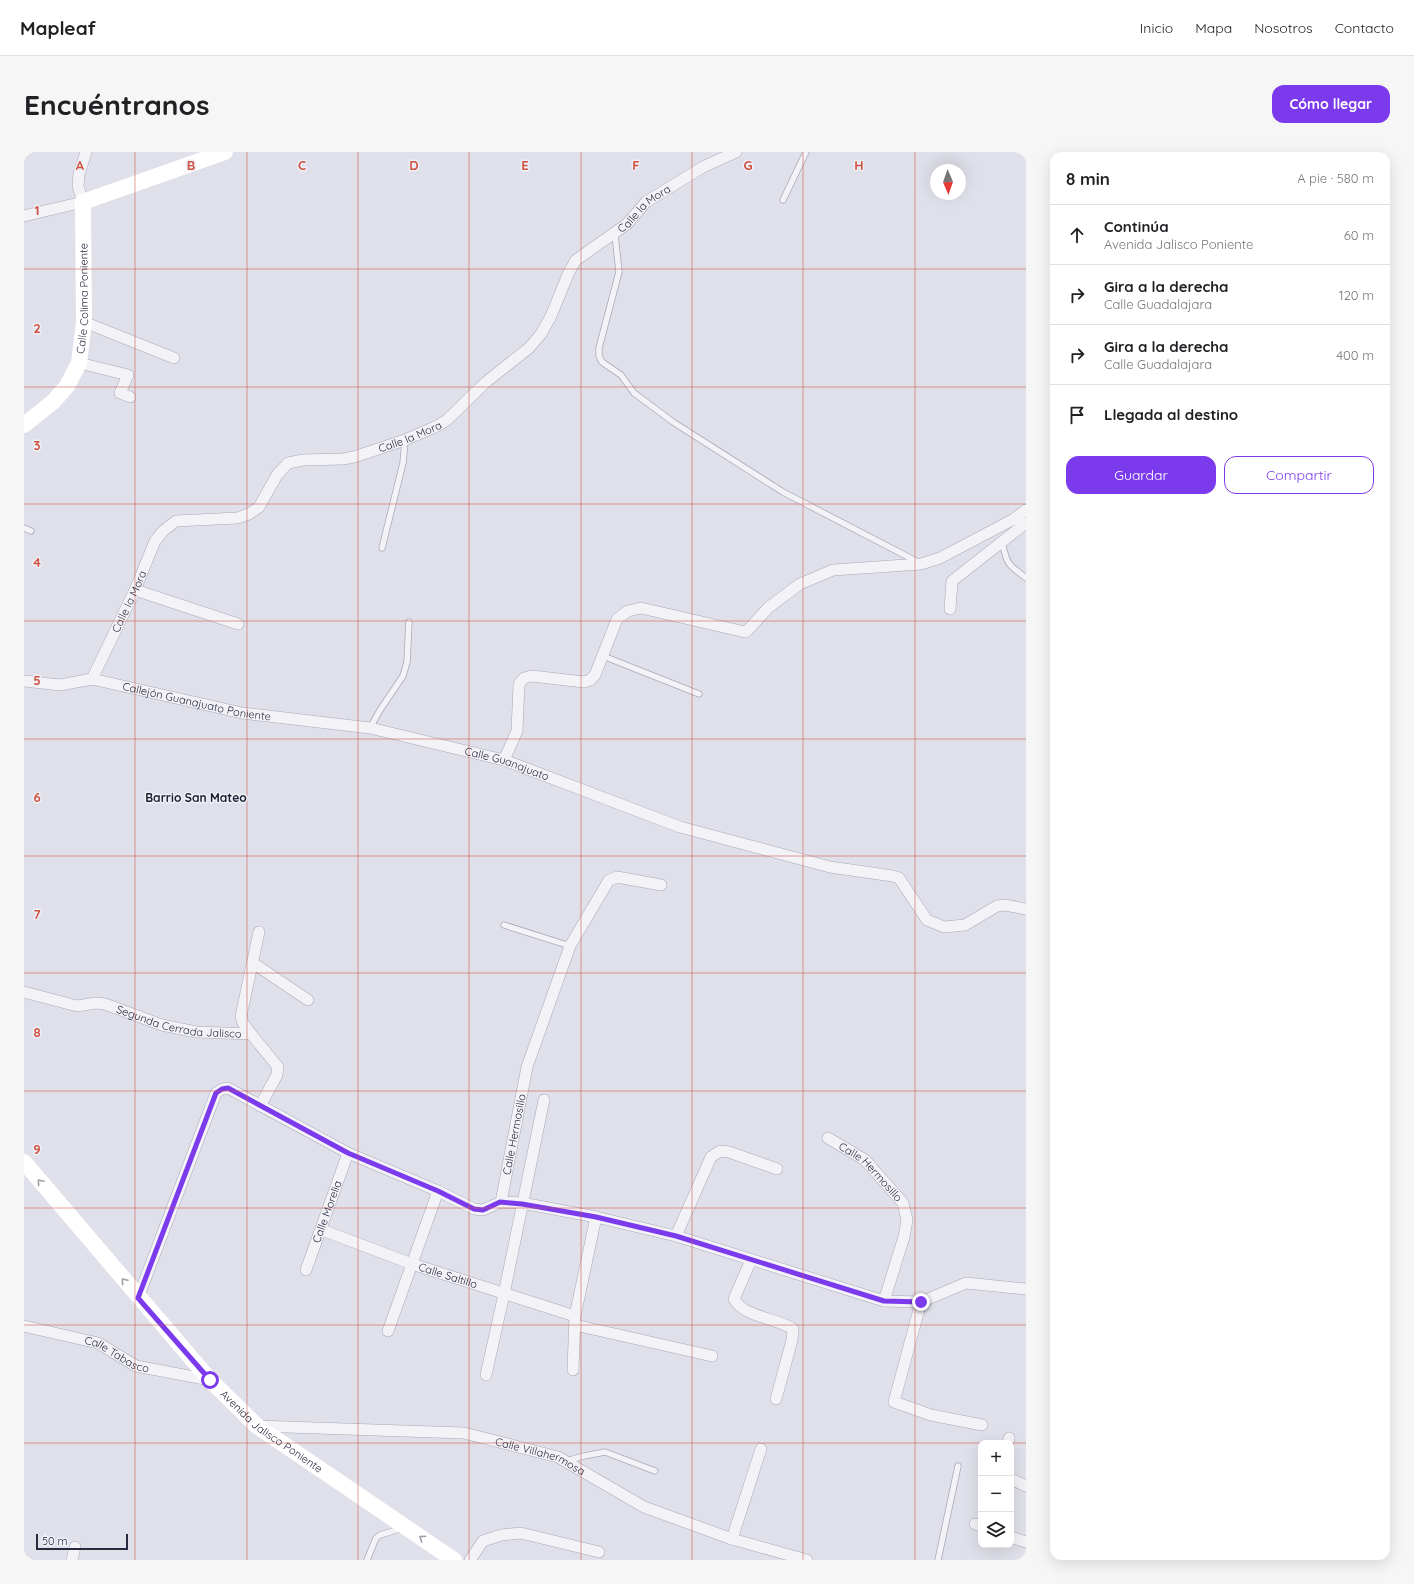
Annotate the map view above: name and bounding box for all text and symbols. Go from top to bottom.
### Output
text: Mapleaf [20,16,96,40]
text: Inicio [1140,19,1173,37]
text: Mapa [1195,19,1232,37]
text: Nosotros [1254,19,1313,37]
text: Contacto [1335,19,1394,37]
button: Cómo llegar [1272,85,1390,123]
text: Encuéntranos [24,87,209,122]
text: A [76,157,85,173]
text: B [187,157,195,173]
text: C [298,157,306,173]
text: D [409,157,419,173]
text: E [521,157,529,173]
text: F [632,157,640,173]
text: G [743,157,753,173]
text: H [854,157,864,173]
north arrow [930,164,966,200]
text: 8 min [1066,168,1110,189]
text: A pie · 580 m [1297,170,1374,186]
street label: Calle la Mora [615,182,673,236]
text: 1 [34,202,40,218]
text: Continúa [1104,217,1169,236]
icon: ahead [1066,224,1088,246]
text: 60 m [1344,227,1374,243]
text: Avenida Jalisco Poniente [1104,236,1253,252]
street label: Calle Colima Poniente [73,243,91,355]
text: Gira a la derecha [1104,277,1229,296]
icon: right [1066,284,1088,306]
text: 120 m [1339,287,1374,303]
text: Calle Guadalajara [1104,296,1212,312]
text: 2 [33,320,41,336]
text: Gira a la derecha [1104,337,1229,356]
icon: right [1066,344,1088,366]
text: 400 m [1336,347,1374,363]
text: Calle Guadalajara [1104,356,1212,372]
icon: arrive [1066,404,1088,426]
text: Llegada al destino [1104,405,1238,424]
street label: Calle la Mora [377,418,444,455]
text: 3 [34,437,41,453]
button: Guardar [1066,456,1216,494]
button: Compartir [1224,456,1374,494]
text: 4 [33,554,41,570]
street label: Calle la Mora [109,568,149,635]
text: 5 [33,672,41,688]
street label: Callejón Guanajuato Poniente [121,679,272,723]
street label: Calle Guanajuato [463,744,551,784]
text: 6 [33,789,41,805]
district label: Barrio San Mateo [145,790,247,805]
text: 7 [33,906,41,922]
street label: Segunda Cerrada Jalisco [115,1002,242,1041]
text: 8 [33,1024,41,1040]
street label: Calle Hermosillo [499,1092,529,1176]
street label: Calle Hermosillo [836,1139,906,1205]
text: 9 [33,1141,41,1157]
street label: Calle Morelia [309,1178,345,1245]
one-way arrow [38,1179,45,1186]
street label: Calle Saltillo [417,1260,480,1292]
one-way arrow [122,1278,129,1286]
route end [912,1293,930,1311]
street label: Calle Tabasco [83,1333,151,1375]
route start [201,1371,219,1389]
street label: Avenida Jalisco Poniente [217,1387,325,1476]
street label: Calle Villahermosa [494,1434,588,1478]
map controls [978,1440,1014,1548]
button: + [978,1440,1014,1476]
button: − [978,1476,1014,1512]
button: layers [978,1512,1014,1548]
scale bar [36,1532,128,1551]
text: 50 m [42,1534,68,1548]
one-way arrow [419,1536,426,1543]

